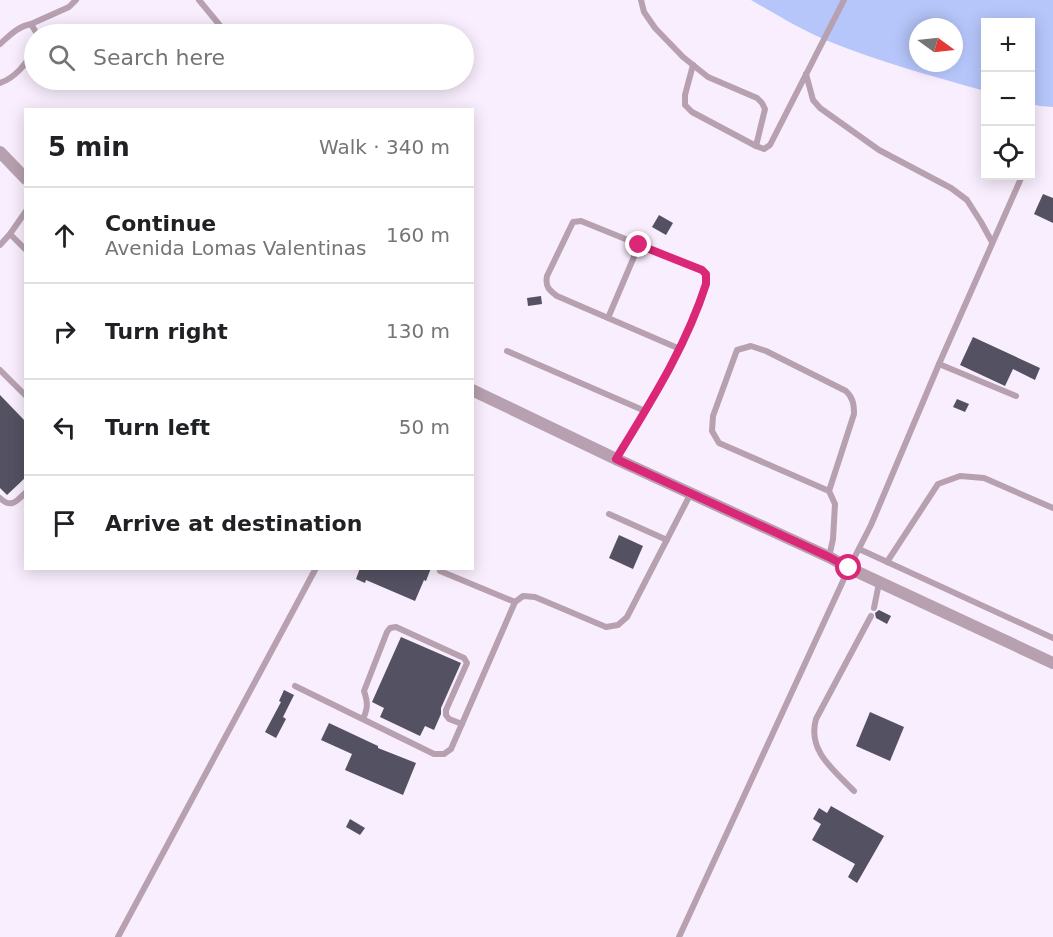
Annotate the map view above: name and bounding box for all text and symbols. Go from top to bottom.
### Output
north arrow [909,18,963,72]
map controls [981,18,1035,180]
button: + [981,18,1035,72]
search box [24,24,474,90]
icon: search [45,41,78,74]
text: Search here [93,45,225,70]
button: − [981,72,1035,126]
button: locate [981,126,1035,180]
text: 5 min [48,132,130,162]
text: Walk · 340 m [319,135,450,159]
text: Continue [105,211,216,236]
icon: ahead [48,219,81,252]
text: 160 m [386,223,450,247]
route end [625,231,651,257]
text: Avenida Lomas Valentinas [105,236,366,260]
icon: right [48,315,81,348]
text: Turn right [105,319,228,344]
text: 130 m [386,319,450,343]
icon: left [48,411,81,444]
text: Turn left [105,415,210,440]
text: 50 m [399,415,450,439]
icon: arrive [48,507,81,540]
text: Arrive at destination [105,511,362,536]
route start [835,554,861,580]

